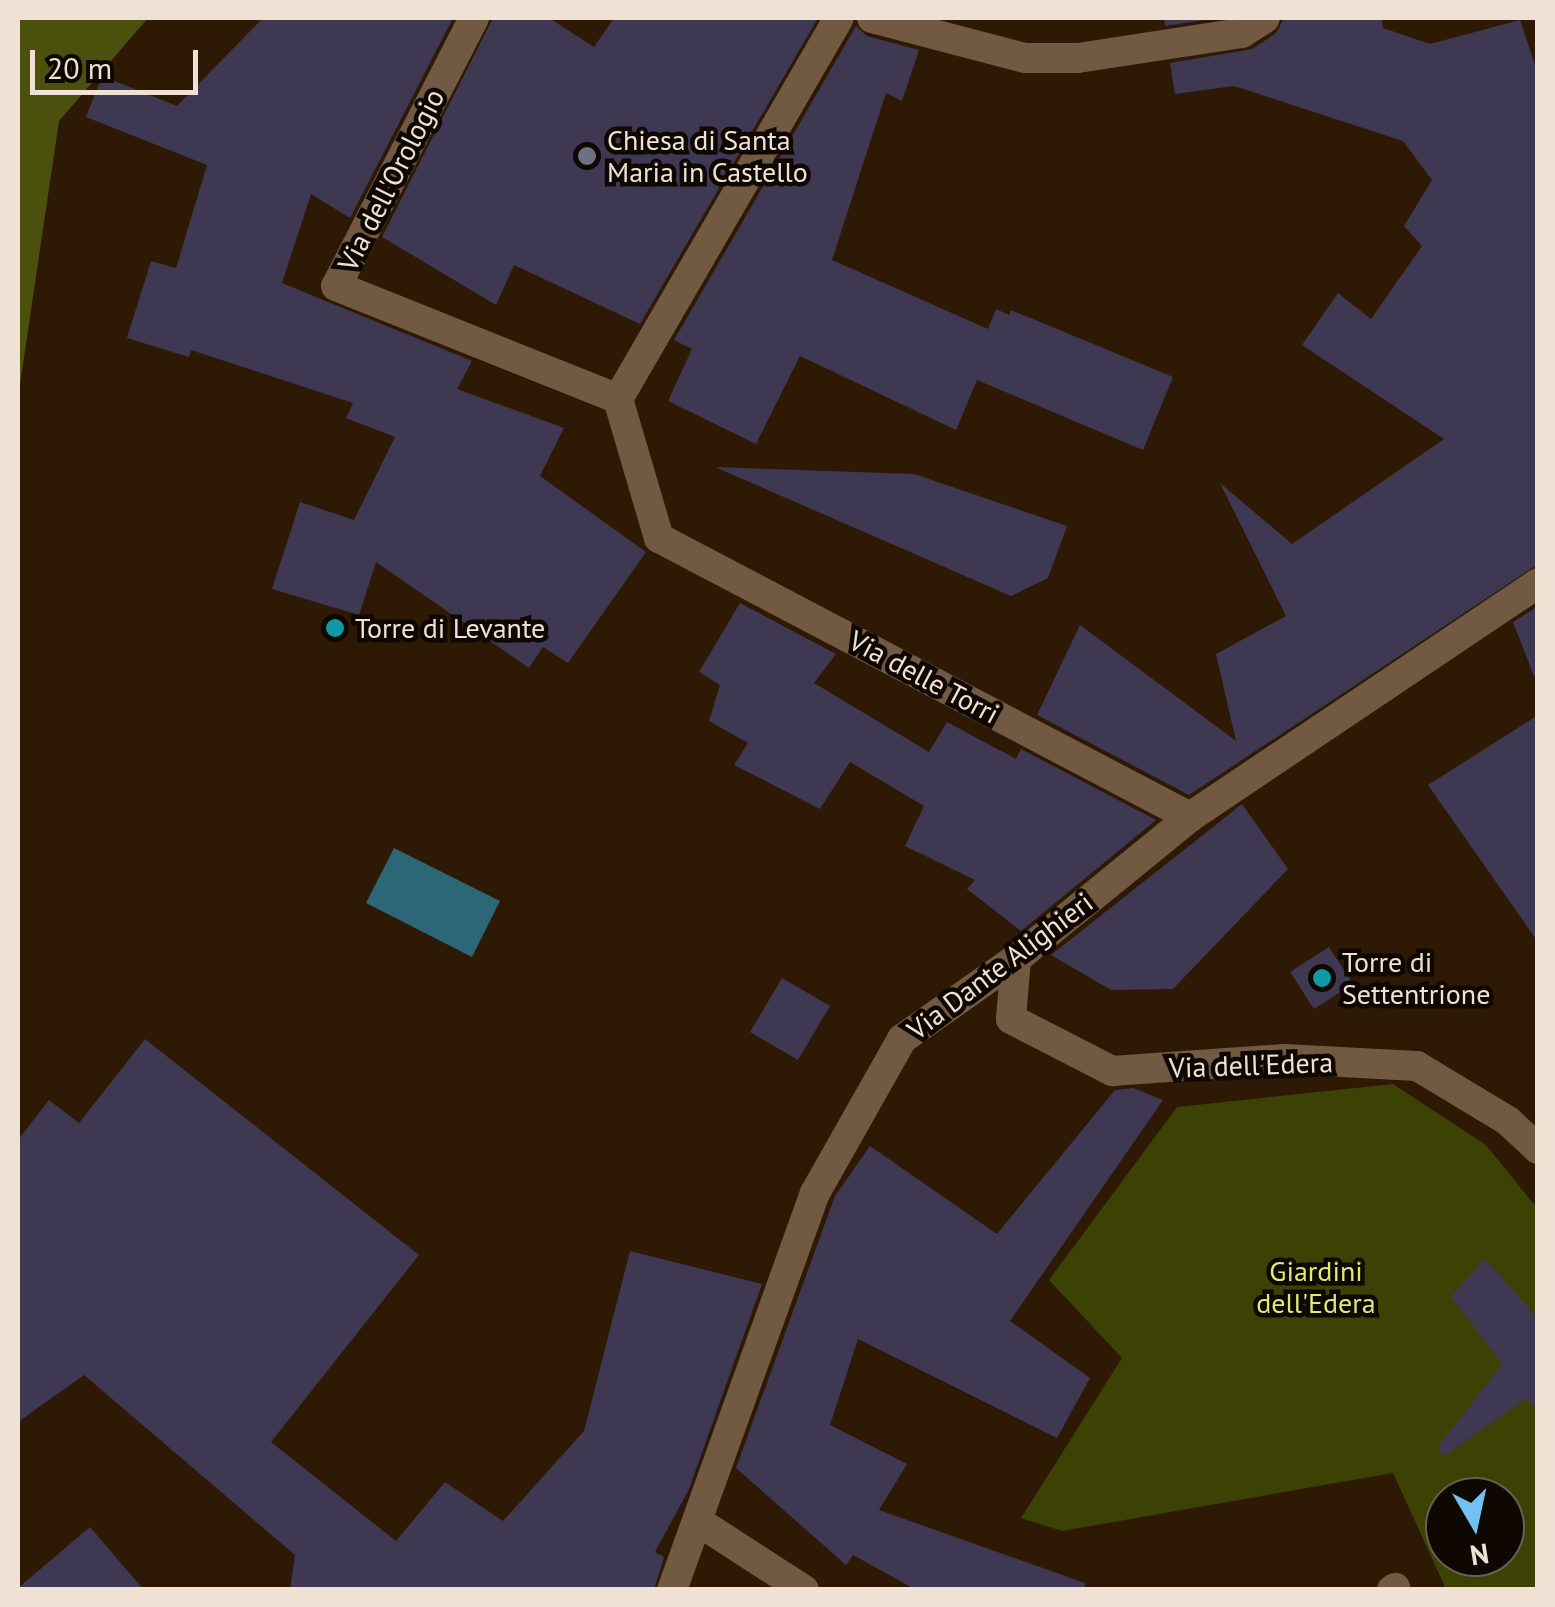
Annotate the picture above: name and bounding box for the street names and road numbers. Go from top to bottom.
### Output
street label: Via dell'Orologio [331,83,451,277]
street label: Via delle Torri [843,623,1005,731]
street label: Via Dante Alighieri [900,885,1100,1047]
street label: Via dell'Edera [1168,1045,1334,1085]

